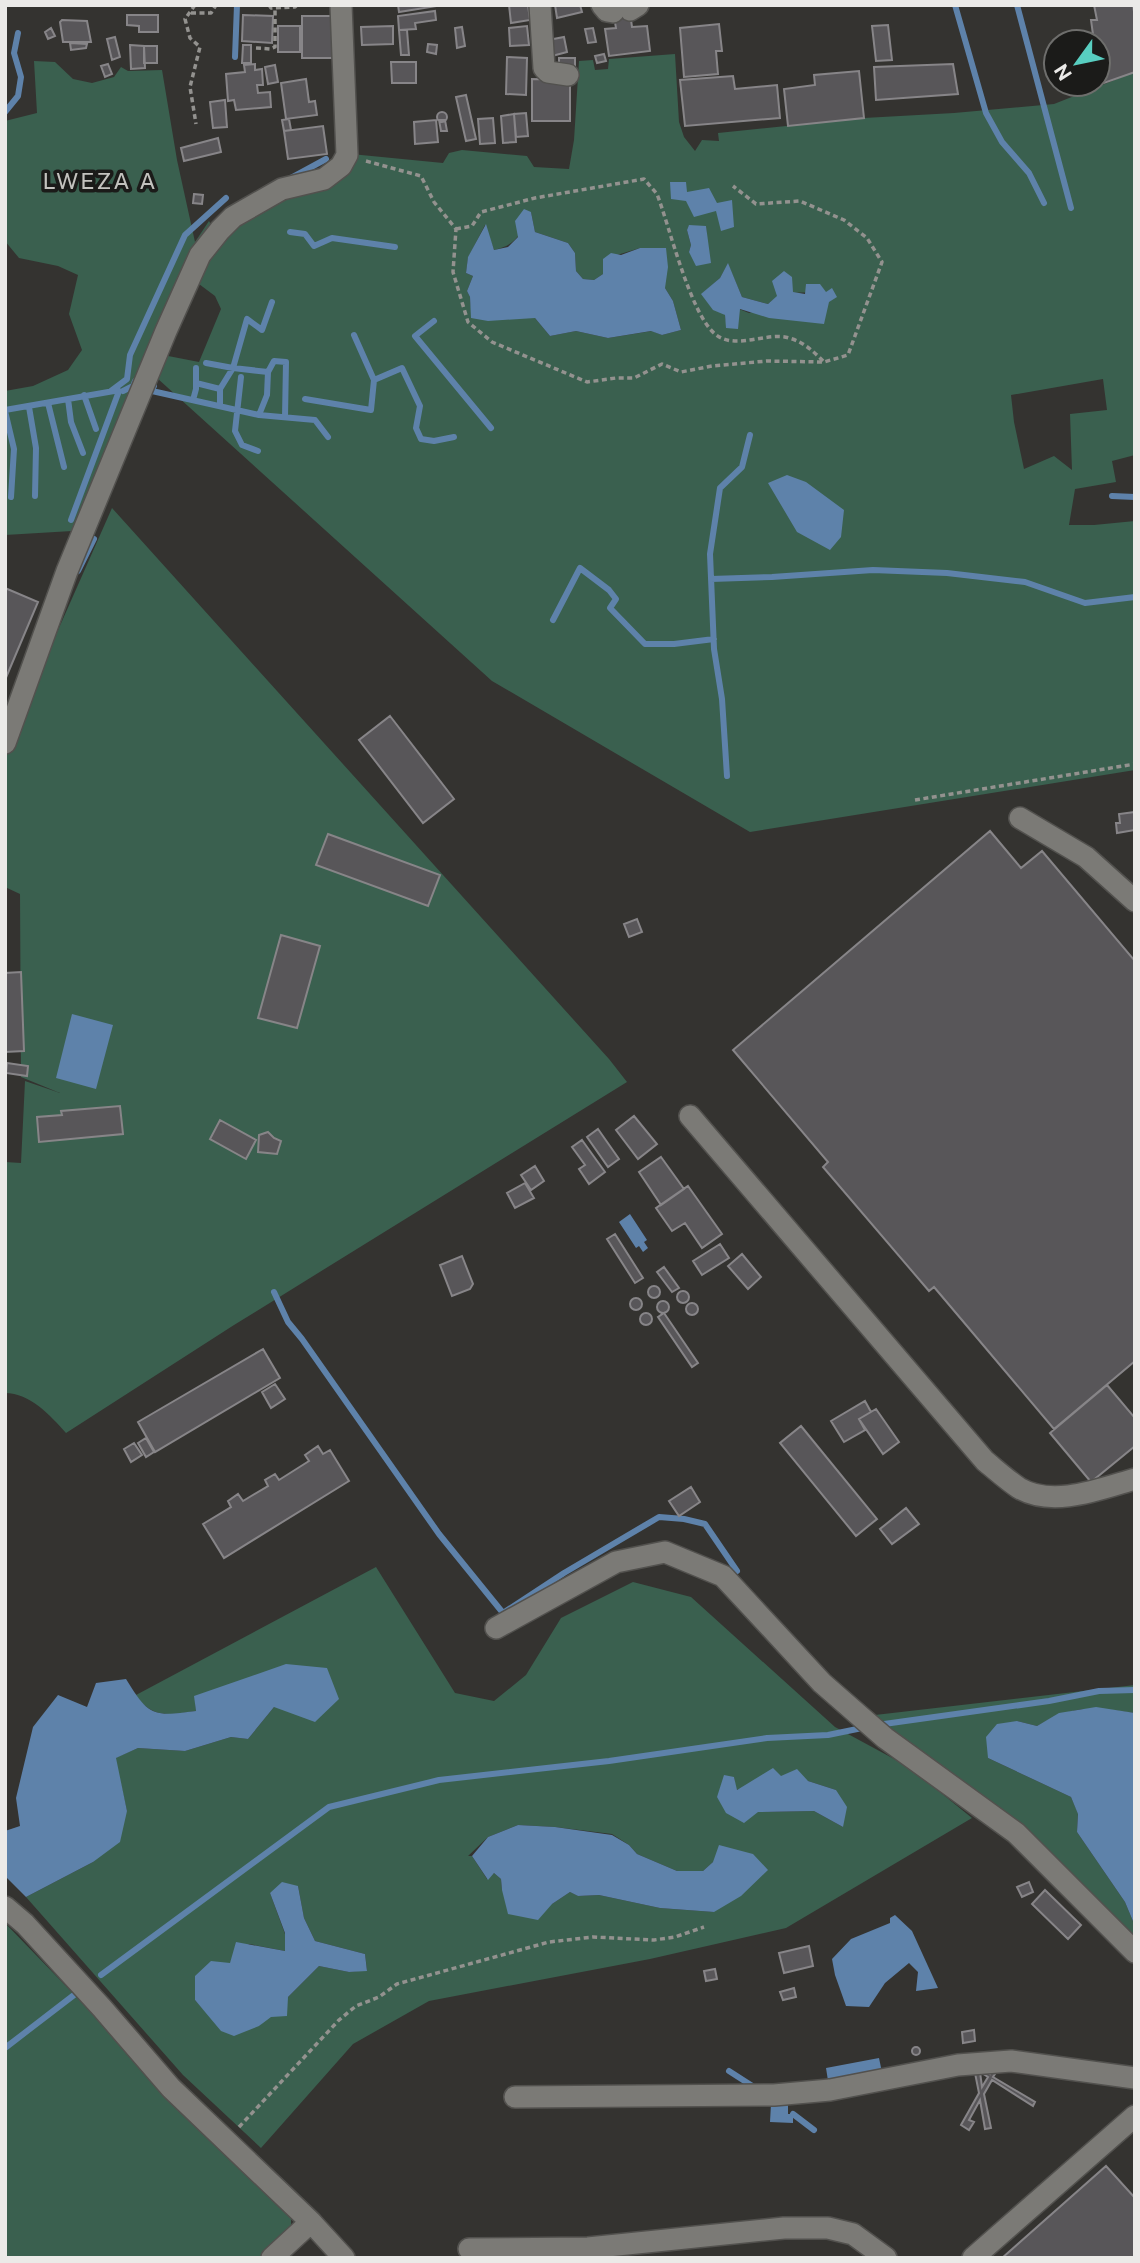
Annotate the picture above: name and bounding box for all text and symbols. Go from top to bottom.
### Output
north arrow [1042,28,1112,98]
text: N [1049,60,1076,84]
district label: LWEZA A [43,167,157,194]

